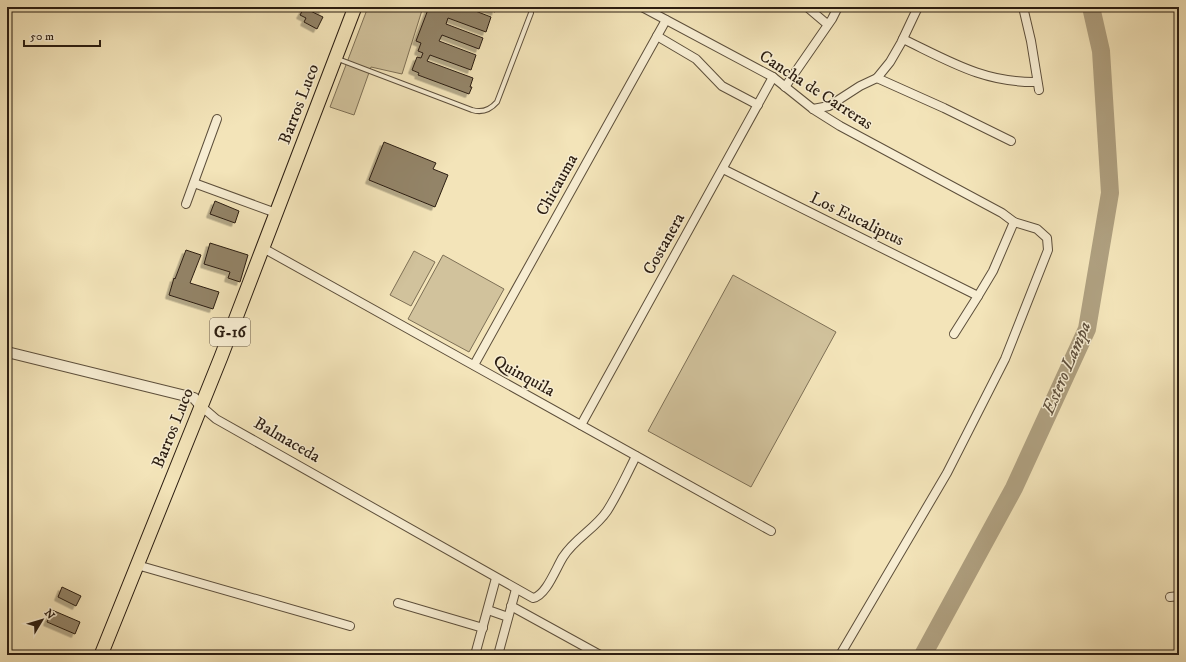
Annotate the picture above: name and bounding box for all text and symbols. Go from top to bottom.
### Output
scale bar [24,22,100,48]
text: 50 m [30,29,54,44]
street label: Cancha de Carreras [755,45,877,135]
street label: Barros Luco [274,61,324,147]
street label: Chicauma [531,150,583,220]
street label: Los Eucaliptus [806,187,908,251]
street label: Costanera [638,209,690,279]
road number: G-16 [210,318,250,346]
water label: Estero Lampa [1037,318,1096,419]
street label: Quinquila [489,350,559,402]
street label: Barros Luco [147,385,199,471]
street label: Balmaceda [250,412,325,468]
north arrow [22,600,62,640]
text: N [41,607,57,622]

